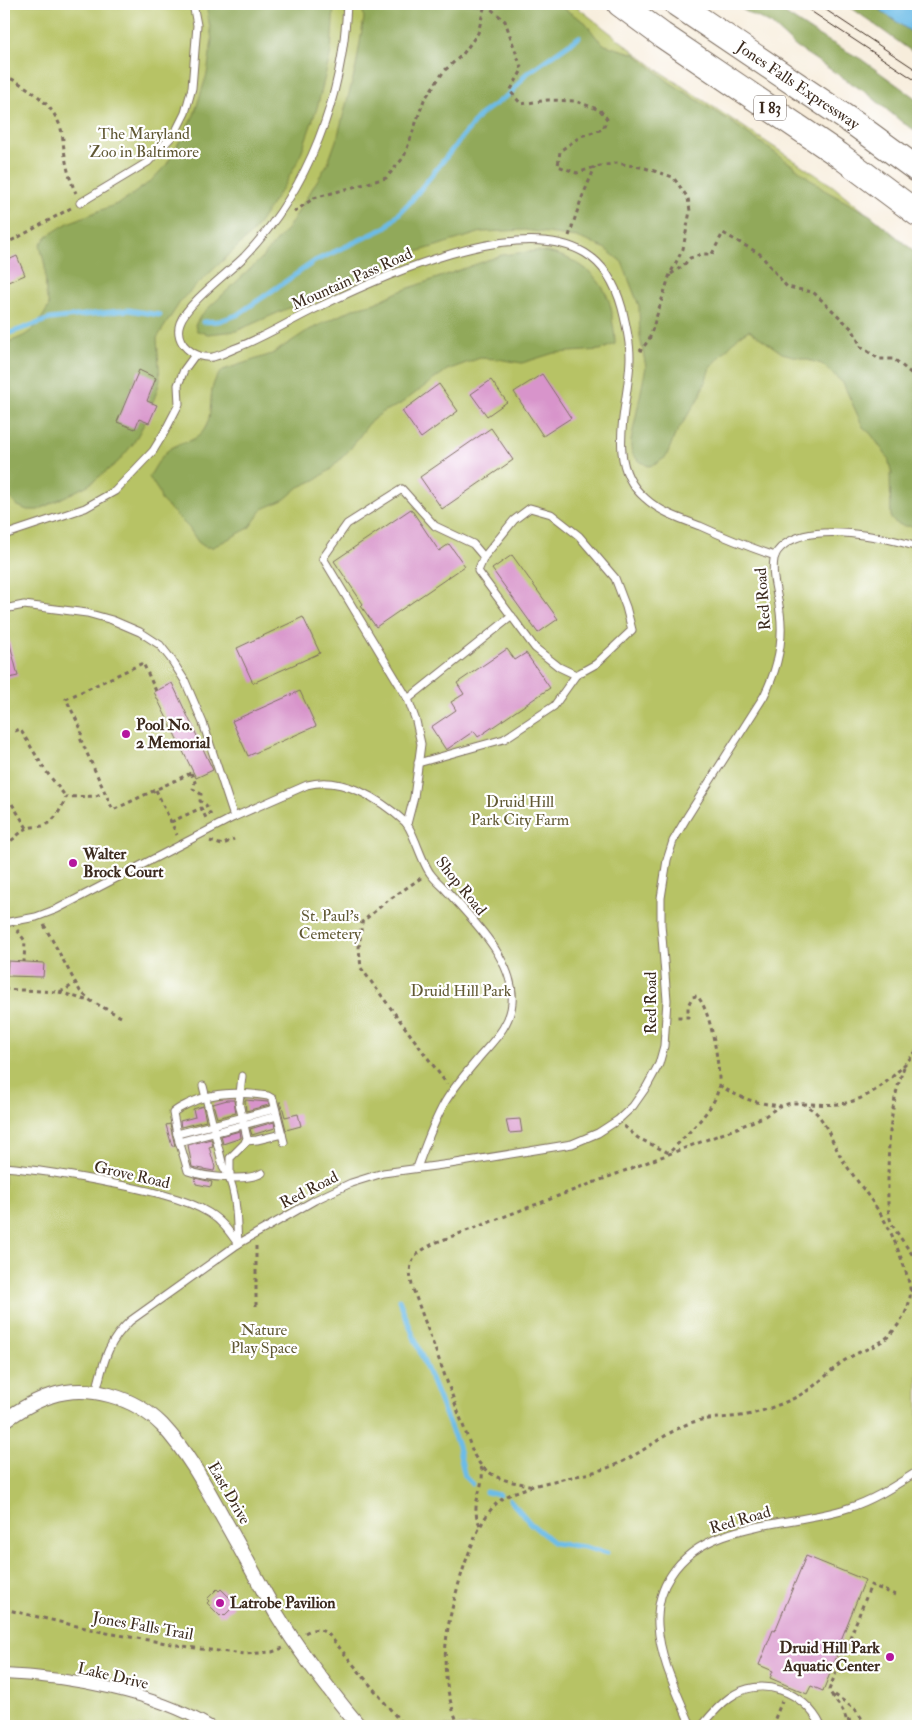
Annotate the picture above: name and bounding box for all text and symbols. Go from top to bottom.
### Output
street label: Jones Falls Expressway [731,36,864,135]
road number: I 83 [754,96,786,120]
park label: The Maryland Zoo in Baltimore [89,124,199,162]
street label: Mountain Pass Road [288,243,416,315]
street label: Red Road [751,567,775,631]
place label: Pool No. 2 Memorial [136,715,211,753]
marker: Pool No. 2 Memorial [120,728,132,740]
park label: Druid Hill Park City Farm [471,792,570,830]
place label: Walter Brock Court [82,844,164,882]
street label: Shop Road [430,853,491,920]
marker: Walter Brock Court [67,857,79,869]
park label: St. Paul's Cemetery [299,906,362,944]
street label: Red Road [641,972,661,1034]
park label: Druid Hill Park [411,981,512,1001]
street label: Grove Road [92,1157,172,1193]
street label: Red Road [277,1167,342,1213]
park label: Nature Play Space [231,1320,298,1359]
street label: East Drive [203,1458,255,1528]
street label: Red Road [707,1502,773,1538]
place label: Latrobe Pavilion [230,1593,336,1613]
marker: Latrobe Pavilion [214,1597,226,1609]
street label: Jones Falls Trail [90,1607,195,1646]
place label: Druid Hill Park Aquatic Center [779,1638,881,1677]
marker: Druid Hill Park Aquatic Center [884,1651,896,1663]
street label: Lake Drive [76,1658,151,1694]

